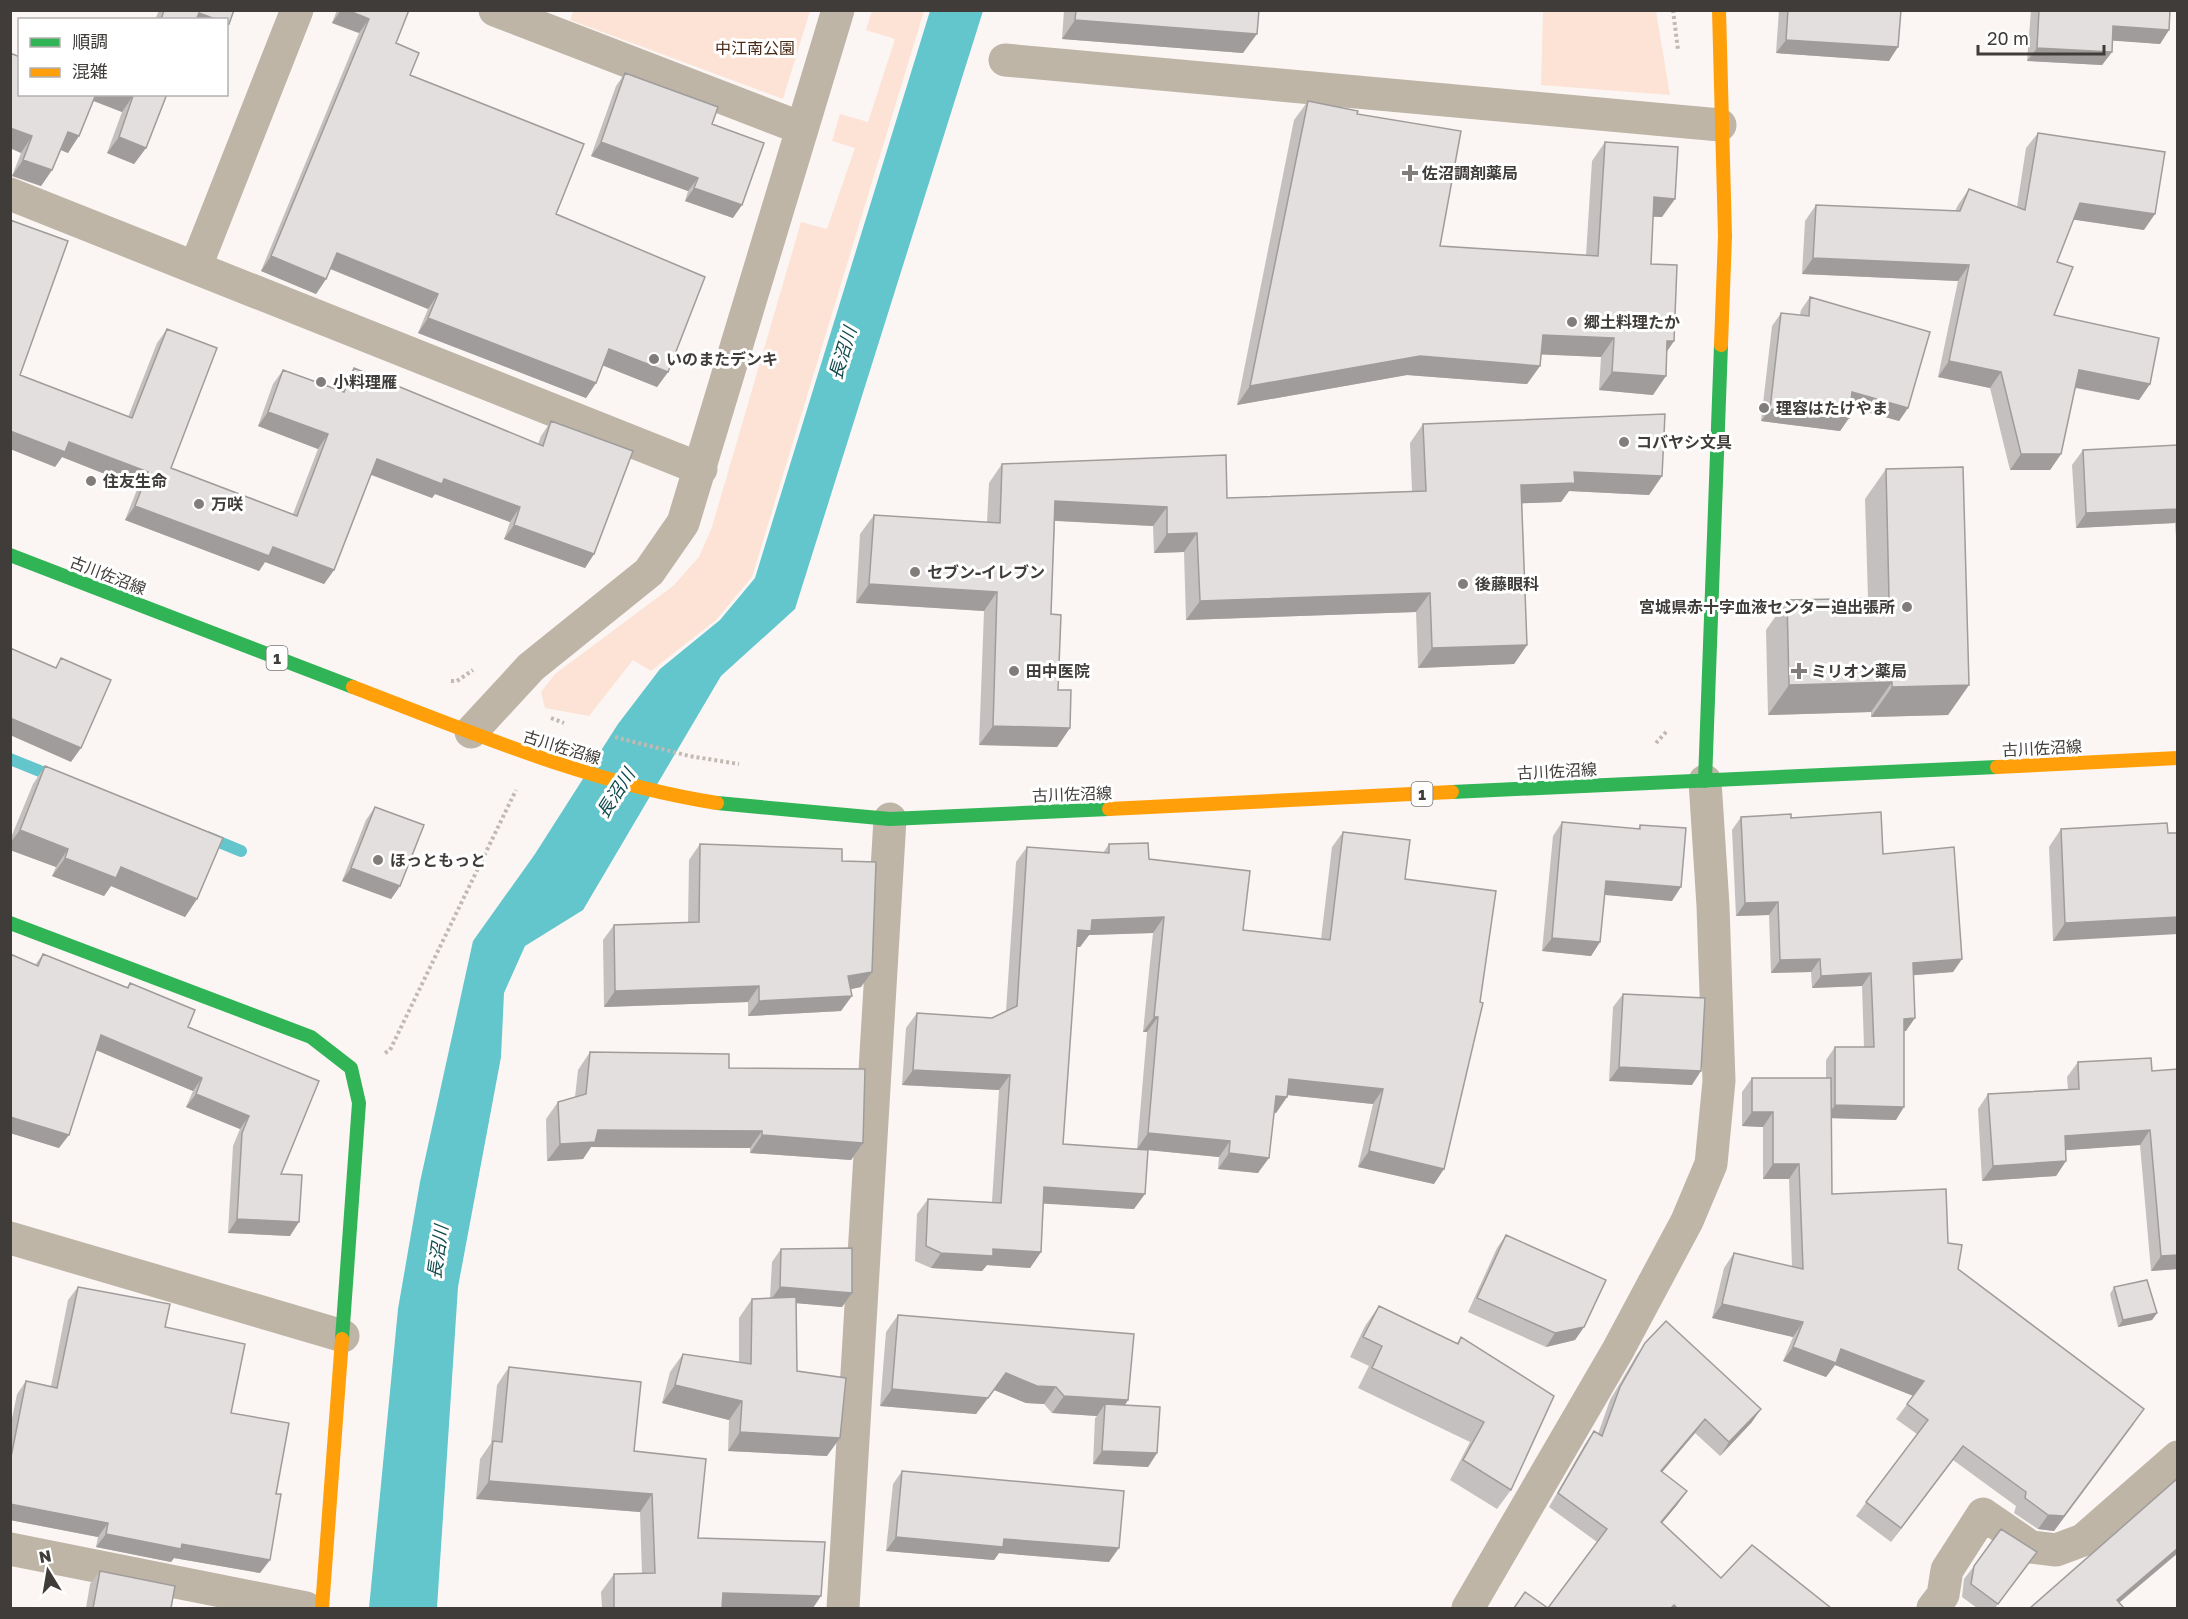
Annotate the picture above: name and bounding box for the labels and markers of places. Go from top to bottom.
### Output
place label: 佐沼調剤薬局 [1421,163,1518,183]
marker: 佐沼調剤薬局 [1403,166,1417,180]
place label: 郷土料理たか [1584,312,1680,332]
marker: 郷土料理たか [1565,315,1579,329]
place label: いのまたデンキ [666,349,778,369]
marker: いのまたデンキ [647,352,661,366]
place label: 小料理雁 [333,372,397,392]
marker: 小料理雁 [314,375,328,389]
place label: 理容はたけやま [1776,398,1888,418]
marker: 理容はたけやま [1757,401,1771,415]
place label: コバヤシ文具 [1636,432,1732,452]
marker: コバヤシ文具 [1617,435,1631,449]
place label: 住友生命 [102,471,167,491]
marker: 住友生命 [84,474,98,488]
place label: 万咲 [211,494,243,514]
marker: 万咲 [192,497,206,511]
place label: セブン-イレブン [927,562,1045,582]
marker: セブン-イレブン [908,565,922,579]
place label: 後藤眼科 [1475,574,1539,594]
marker: 後藤眼科 [1456,577,1470,591]
place label: 宮城県赤十字血液センター迫出張所 [1639,597,1895,617]
marker: 宮城県赤十字血液センター迫出張所 [1900,600,1914,614]
place label: 田中医院 [1026,661,1090,681]
place label: ミリオン薬局 [1811,661,1907,681]
marker: 田中医院 [1007,664,1021,678]
marker: ミリオン薬局 [1792,664,1806,678]
place label: ほっともっと [390,850,486,870]
marker: ほっともっと [371,853,385,867]

